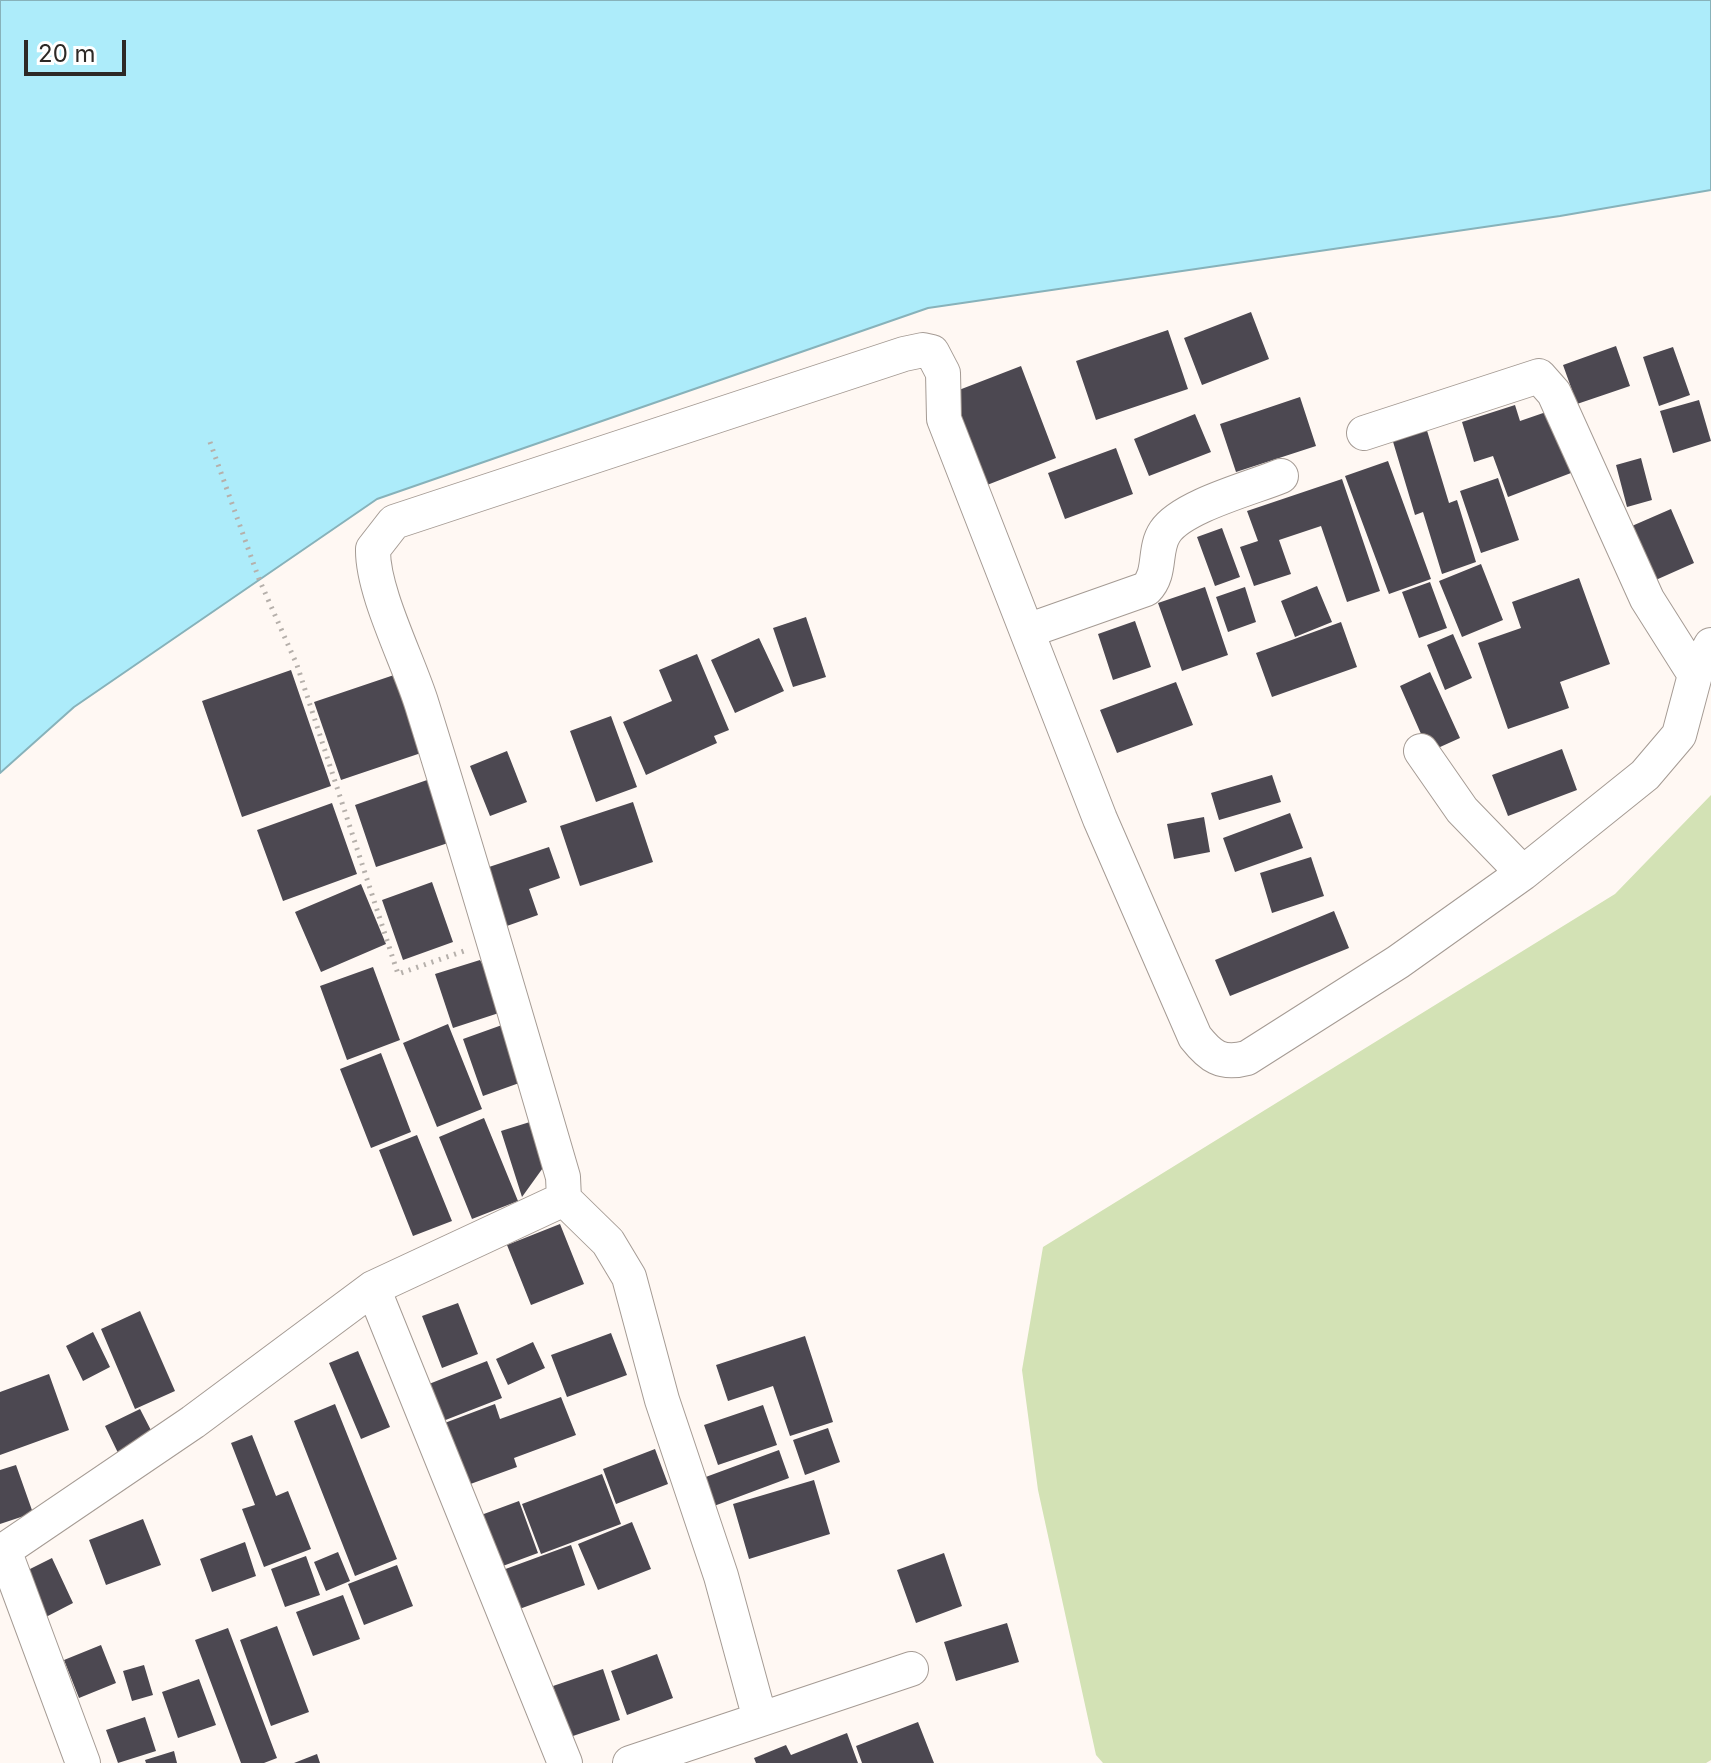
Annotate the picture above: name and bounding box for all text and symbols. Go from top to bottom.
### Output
scale bar [28,24,130,74]
text: 20 m [38,39,96,68]

